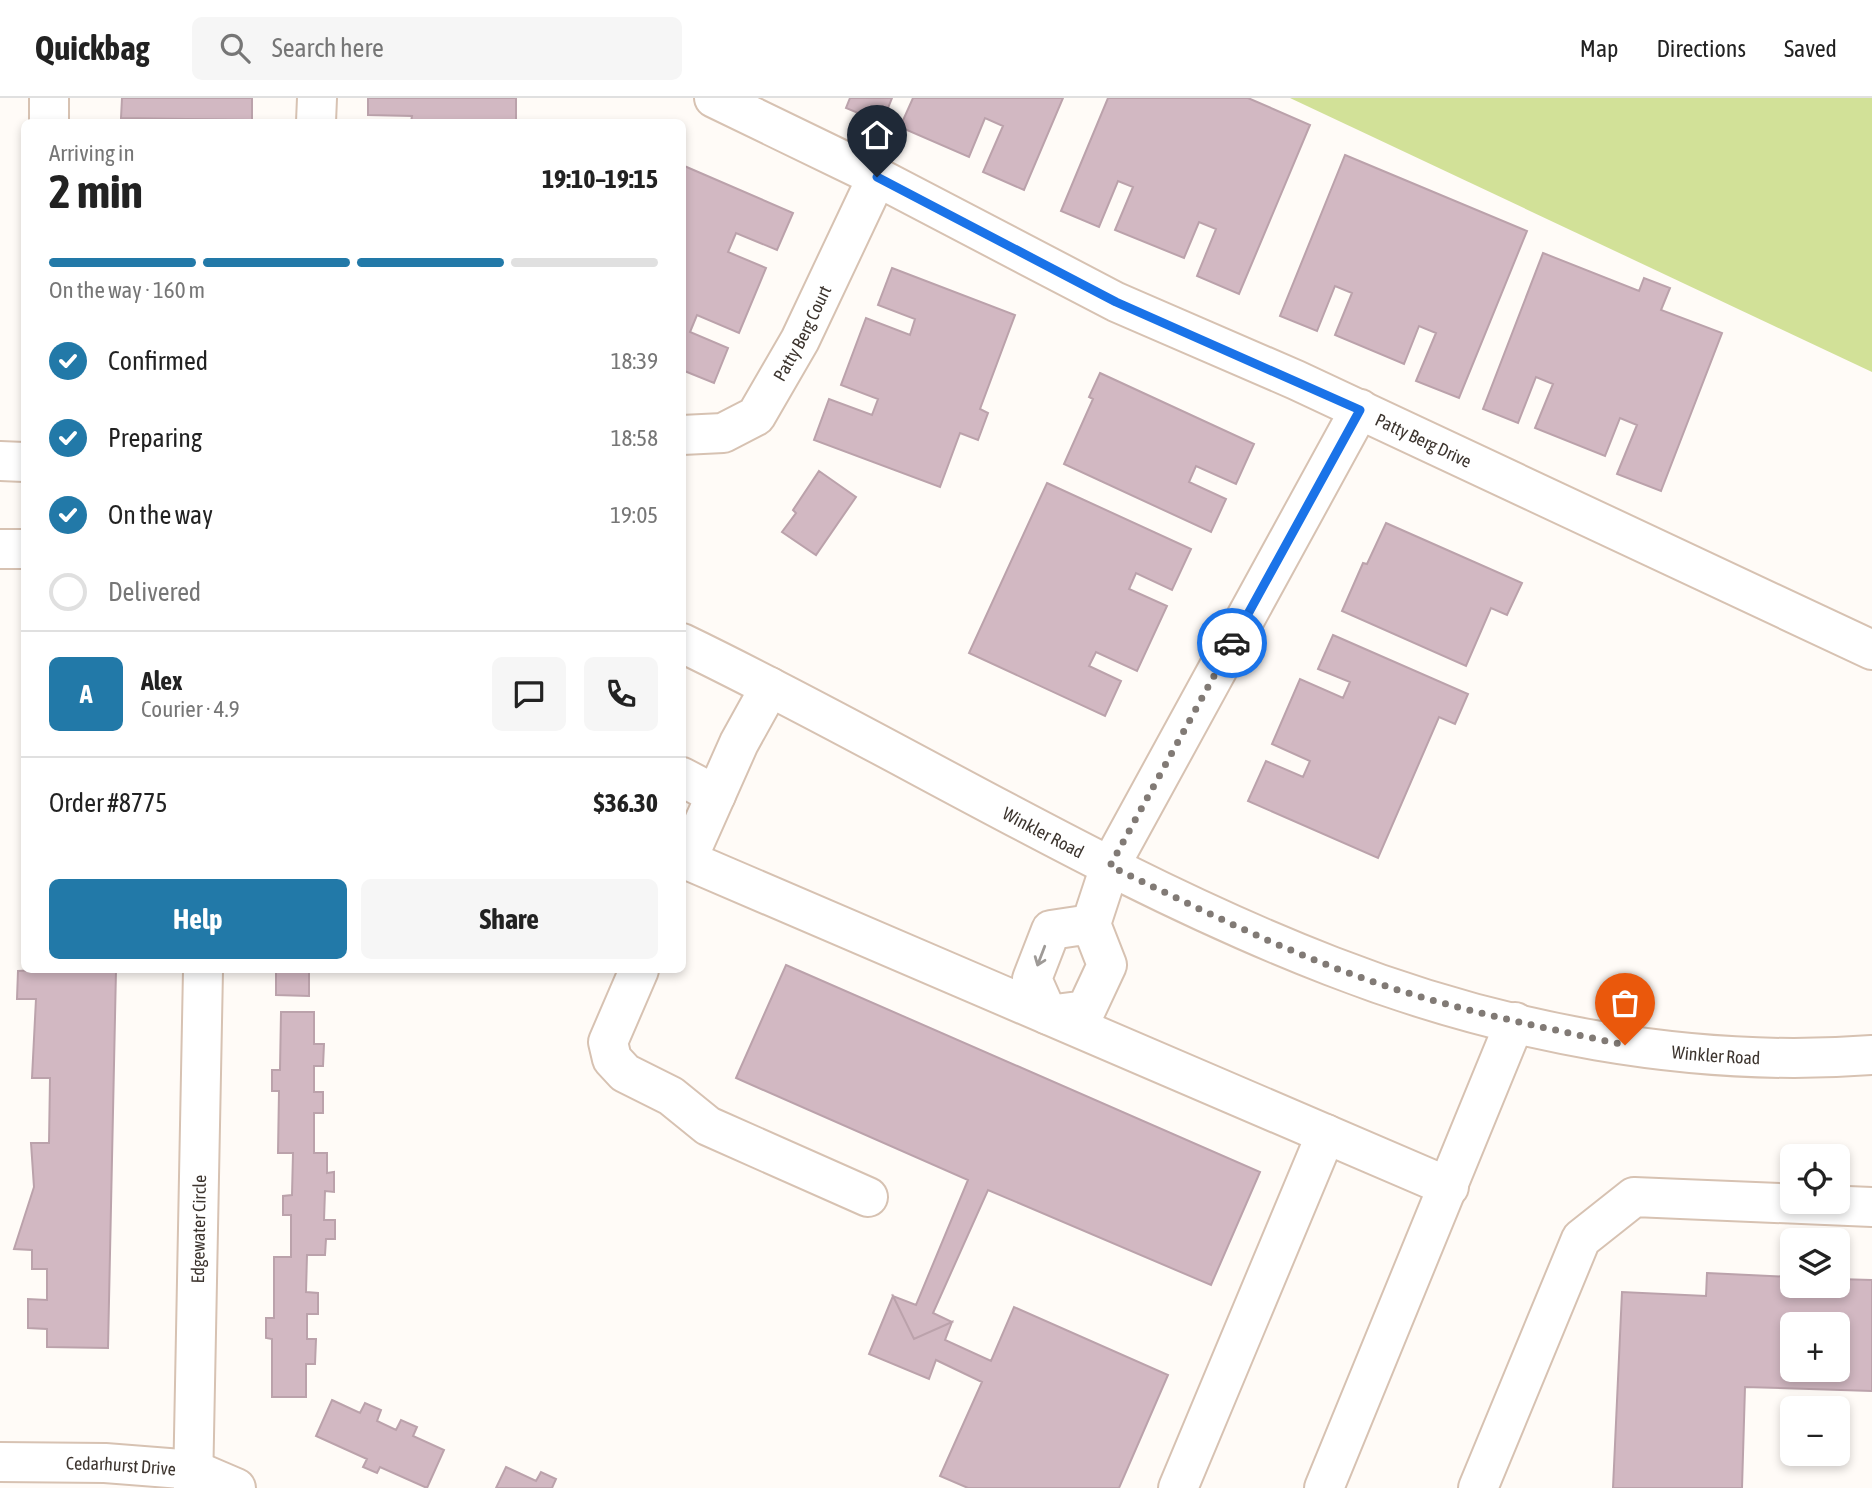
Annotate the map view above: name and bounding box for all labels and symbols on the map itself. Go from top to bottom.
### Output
pin [847,105,907,177]
street label: Patty Berg Court [768,282,835,384]
street label: Patty Berg Drive [1372,408,1475,471]
courier [1197,608,1267,678]
street label: Winkler Road [999,802,1088,862]
one-way arrow [1033,944,1046,966]
pin [1595,973,1655,1045]
street label: Winkler Road [1671,1041,1761,1068]
street label: Edgewater Circle [186,1175,210,1284]
street label: Cedarhurst Drive [66,1452,177,1479]

